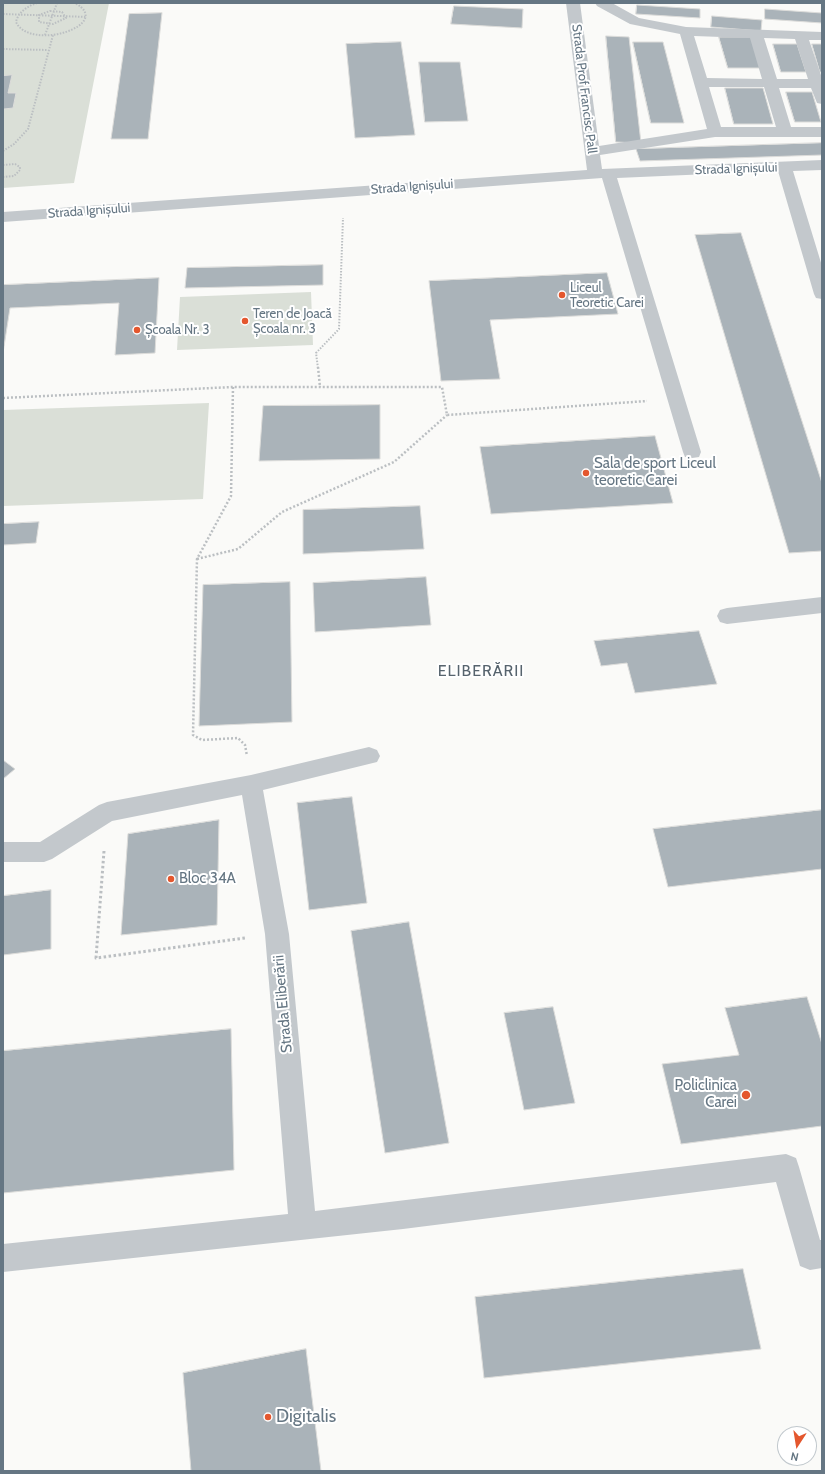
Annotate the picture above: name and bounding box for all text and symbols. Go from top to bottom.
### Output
street label: Strada Prof Francisc Pall [568,23,600,155]
street label: Strada Ignișului [694,160,778,178]
street label: Strada Ignișului [370,176,454,198]
street label: Strada Ignișului [47,200,131,222]
place label: Liceul Teoretic Carei [570,280,644,311]
marker: Liceul Teoretic Carei [557,290,567,300]
place label: Teren de Joacă Școala nr. 3 [253,306,332,337]
marker: Teren de Joacă Școala nr. 3 [240,316,250,326]
place label: Școala Nr. 3 [145,322,209,338]
marker: Școala Nr. 3 [132,325,142,335]
place label: Sala de sport Liceul teoretic Carei [594,455,716,490]
marker: Sala de sport Liceul teoretic Carei [581,468,591,478]
district label: ELIBERĂRII [438,661,524,681]
place label: Bloc 34A [179,870,236,888]
marker: Bloc 34A [166,874,176,884]
street label: Strada Eliberării [270,954,296,1054]
place label: Policlinica Carei [675,1077,737,1112]
marker: Policlinica Carei [740,1089,752,1101]
place label: Digitalis [276,1406,336,1428]
marker: Digitalis [263,1412,273,1422]
north arrow [777,1426,817,1466]
text: N [789,1449,800,1464]

